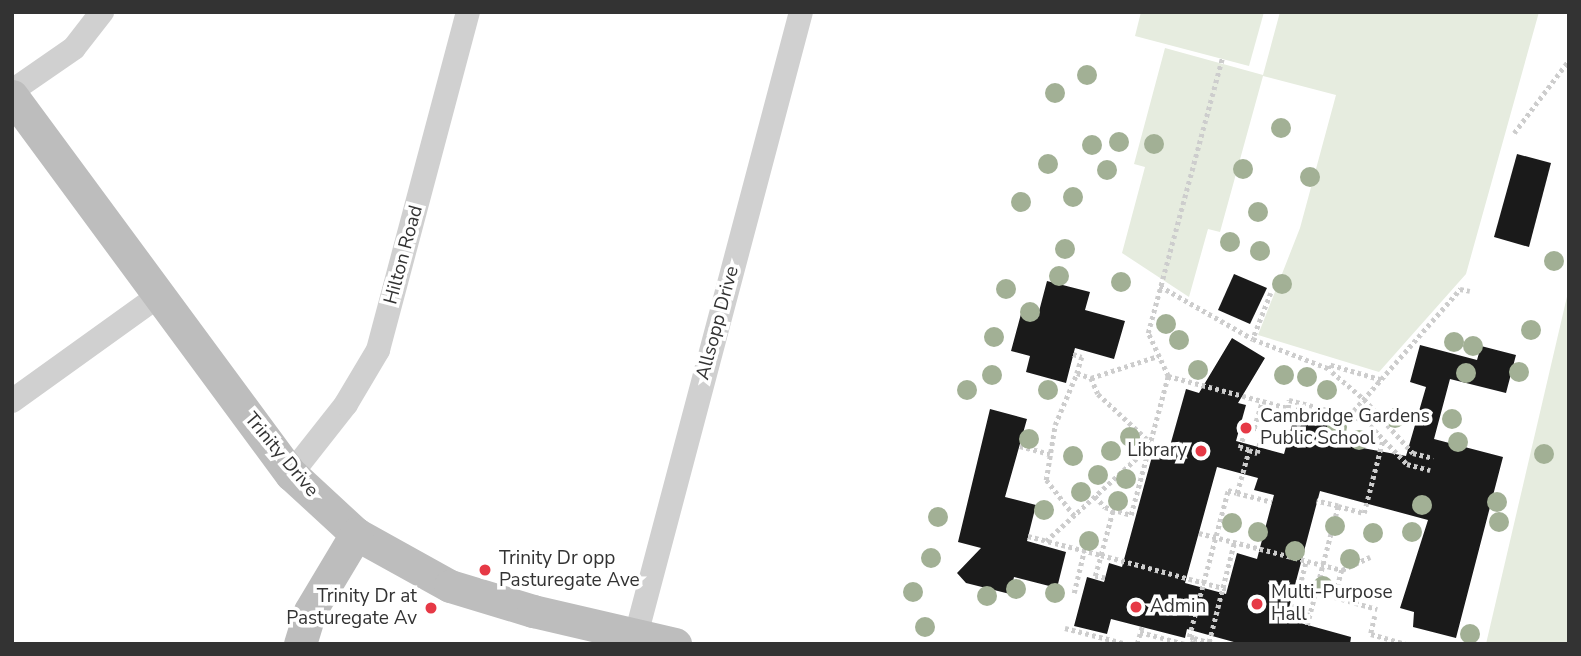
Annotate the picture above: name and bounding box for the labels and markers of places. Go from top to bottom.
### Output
place label: Cambridge Gardens Public School [1260,406,1430,450]
marker: Cambridge Gardens Public School [1238,420,1254,436]
place label: Library [1127,440,1187,462]
marker: Library [1193,443,1209,459]
place label: Trinity Dr opp Pasturegate Ave [499,548,640,592]
marker: Trinity Dr opp Pasturegate Ave [477,562,493,578]
place label: Multi-Purpose Hall [1271,582,1393,626]
place label: Trinity Dr at Pasturegate Av [286,586,417,630]
place label: Admin [1150,596,1206,618]
marker: Multi-Purpose Hall [1249,596,1265,612]
marker: Admin [1128,599,1144,615]
marker: Trinity Dr at Pasturegate Av [423,600,439,616]

